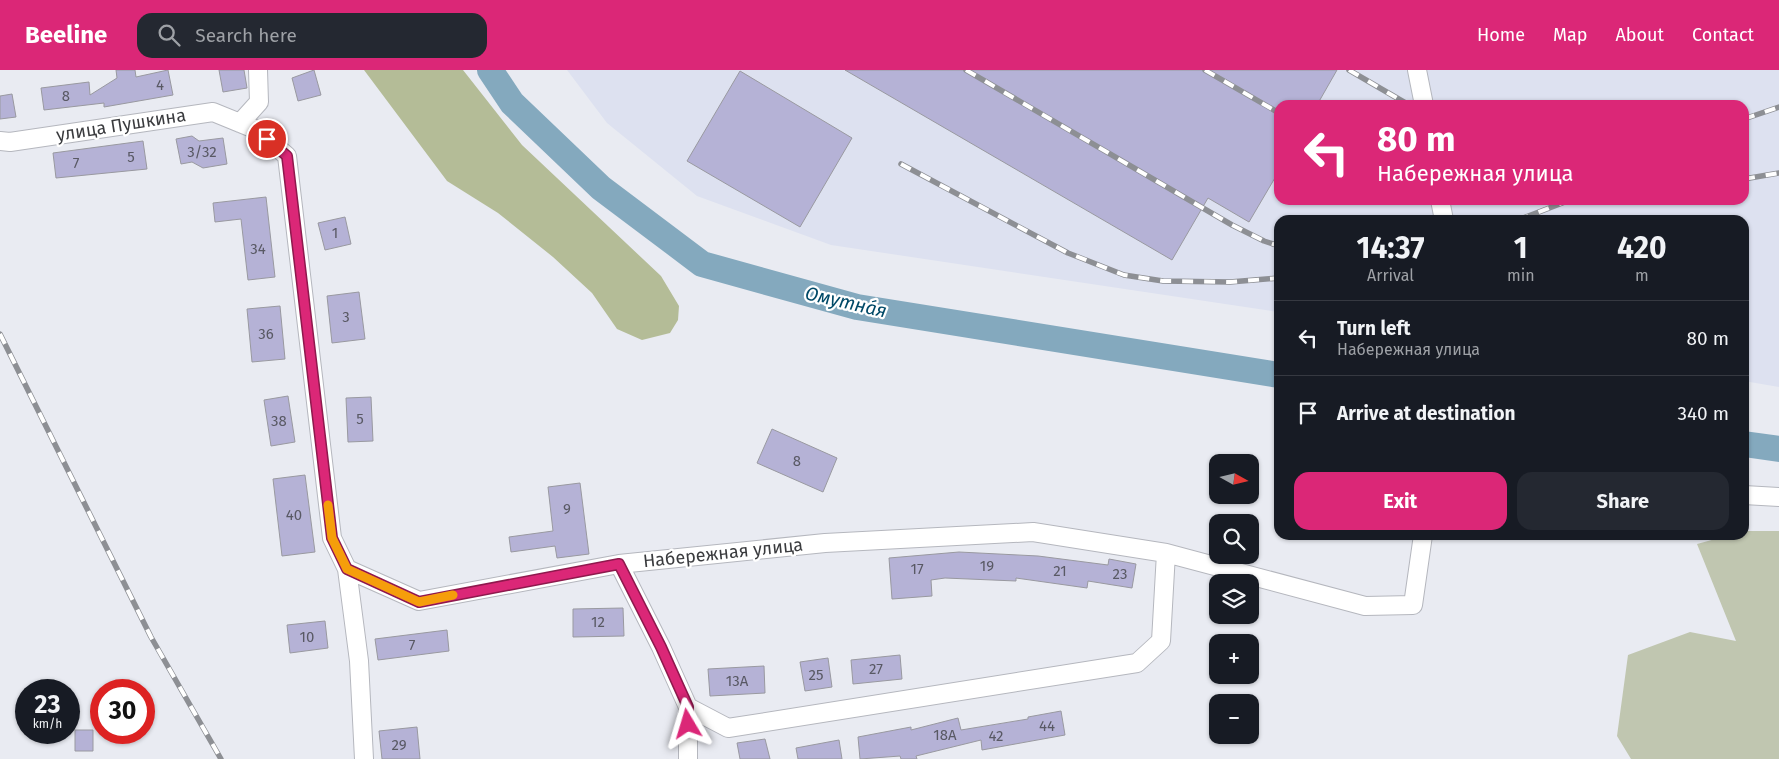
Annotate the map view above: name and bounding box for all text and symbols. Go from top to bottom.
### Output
search box [137,13,487,58]
text: Beeline [25,21,107,49]
icon: search [155,21,183,49]
text: Search here [195,24,297,47]
text: Home [1477,24,1525,46]
text: Map [1553,24,1587,46]
text: About [1615,24,1664,46]
text: Contact [1692,24,1754,46]
house number: 4 [156,76,164,94]
house number: 8 [62,87,70,105]
street label: улица Пушкина [55,104,187,146]
pin [246,118,288,160]
text: 80 m [1377,118,1456,160]
icon: left [1294,120,1359,185]
icon: arrive [253,125,281,153]
house number: 3/32 [187,143,217,161]
house number: 5 [127,148,135,166]
house number: 7 [73,154,80,172]
text: Набережная улица [1377,160,1574,187]
house number: 1 [332,224,338,242]
text: 14:37 [1356,230,1425,266]
text: 1 [1514,230,1528,266]
text: 420 [1617,230,1666,266]
house number: 34 [250,240,266,258]
text: Arrival [1367,266,1414,285]
text: min [1507,266,1535,285]
text: m [1635,266,1649,285]
water label: Омутна́я [803,281,889,323]
house number: 3 [342,308,350,326]
text: Turn left [1337,317,1411,340]
icon: left [1294,324,1322,352]
house number: 36 [258,325,274,343]
text: 80 m [1687,327,1729,350]
text: Набережная улица [1337,340,1480,359]
icon: arrive [1294,399,1322,427]
text: Arrive at destination [1337,402,1516,425]
text: 340 m [1678,402,1729,425]
house number: 5 [356,410,364,428]
house number: 38 [271,412,287,430]
house number: 8 [793,452,801,470]
north arrow [1209,454,1259,504]
map controls [1209,454,1259,744]
button: Exit [1294,472,1507,530]
button: Share [1517,472,1729,530]
house number: 9 [563,500,571,518]
house number: 40 [286,506,302,524]
button: search [1209,514,1259,564]
street label: Набережная улица [642,534,804,572]
house number: 19 [980,557,994,575]
house number: 17 [910,560,924,578]
house number: 21 [1053,562,1067,580]
house number: 23 [1113,565,1127,583]
button: layers [1209,574,1259,624]
house number: 12 [591,613,605,631]
house number: 10 [300,628,314,646]
button: + [1209,634,1259,684]
house number: 7 [409,636,416,654]
house number: 27 [869,660,883,678]
house number: 25 [809,666,823,684]
house number: 13А [726,672,749,690]
speed limit sign: 30 [90,679,155,744]
text: 23 [35,690,60,720]
button: − [1209,694,1259,744]
position arrow [661,697,713,749]
text: km/h [33,717,62,731]
house number: 44 [1039,717,1055,735]
house number: 18А [933,726,957,744]
house number: 42 [988,727,1004,745]
house number: 29 [391,736,407,754]

